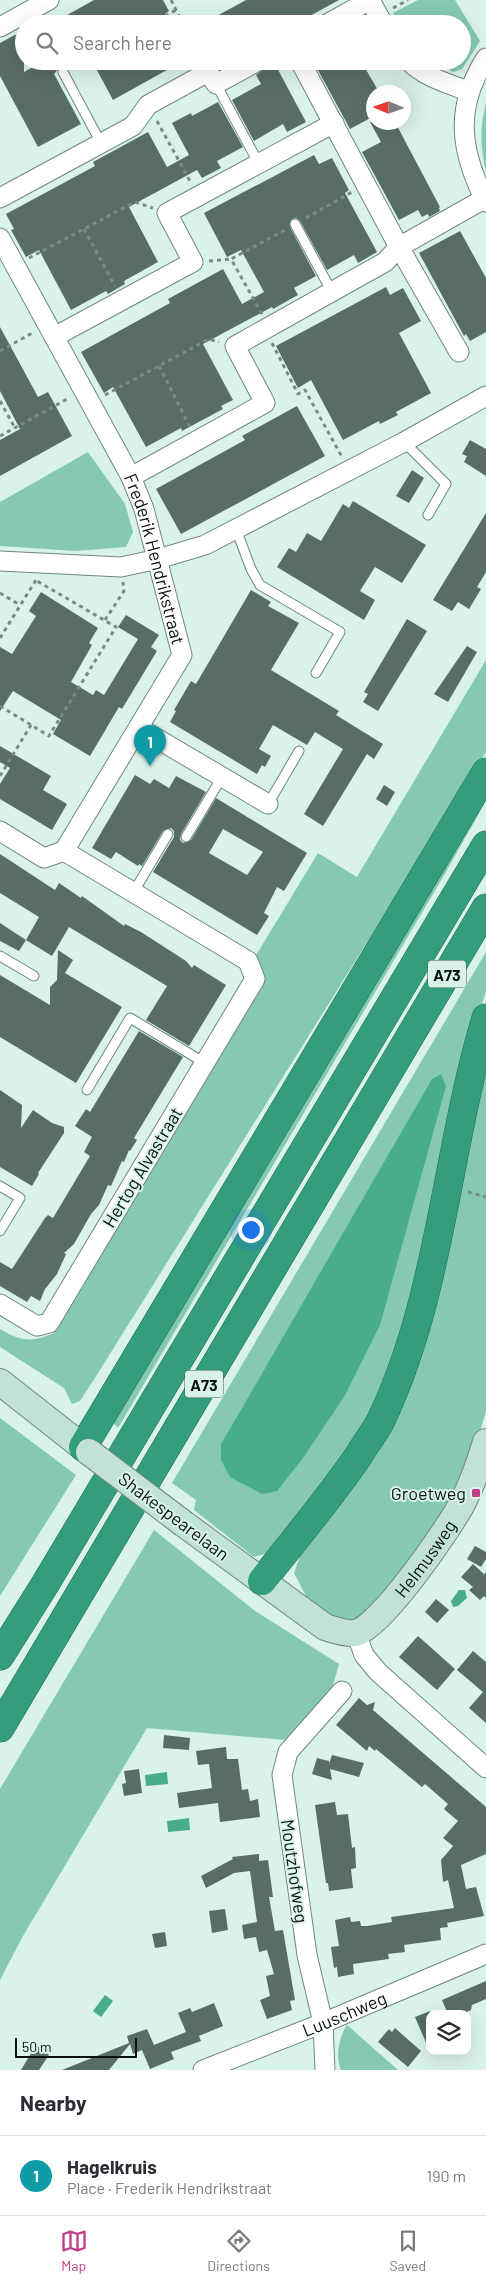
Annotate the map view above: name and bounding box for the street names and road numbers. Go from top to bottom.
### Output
street label: Frederik Hendrikstraat [120,470,190,647]
road number: A73 [428,961,466,988]
street label: Hertog Alvastraat [97,1103,187,1231]
road number: A73 [185,1370,223,1398]
street label: Shakespearelaan [114,1467,234,1565]
street label: Helmusweg [390,1516,460,1602]
street label: Moutzhofweg [277,1818,313,1924]
street label: Luuschweg [299,1986,390,2041]

